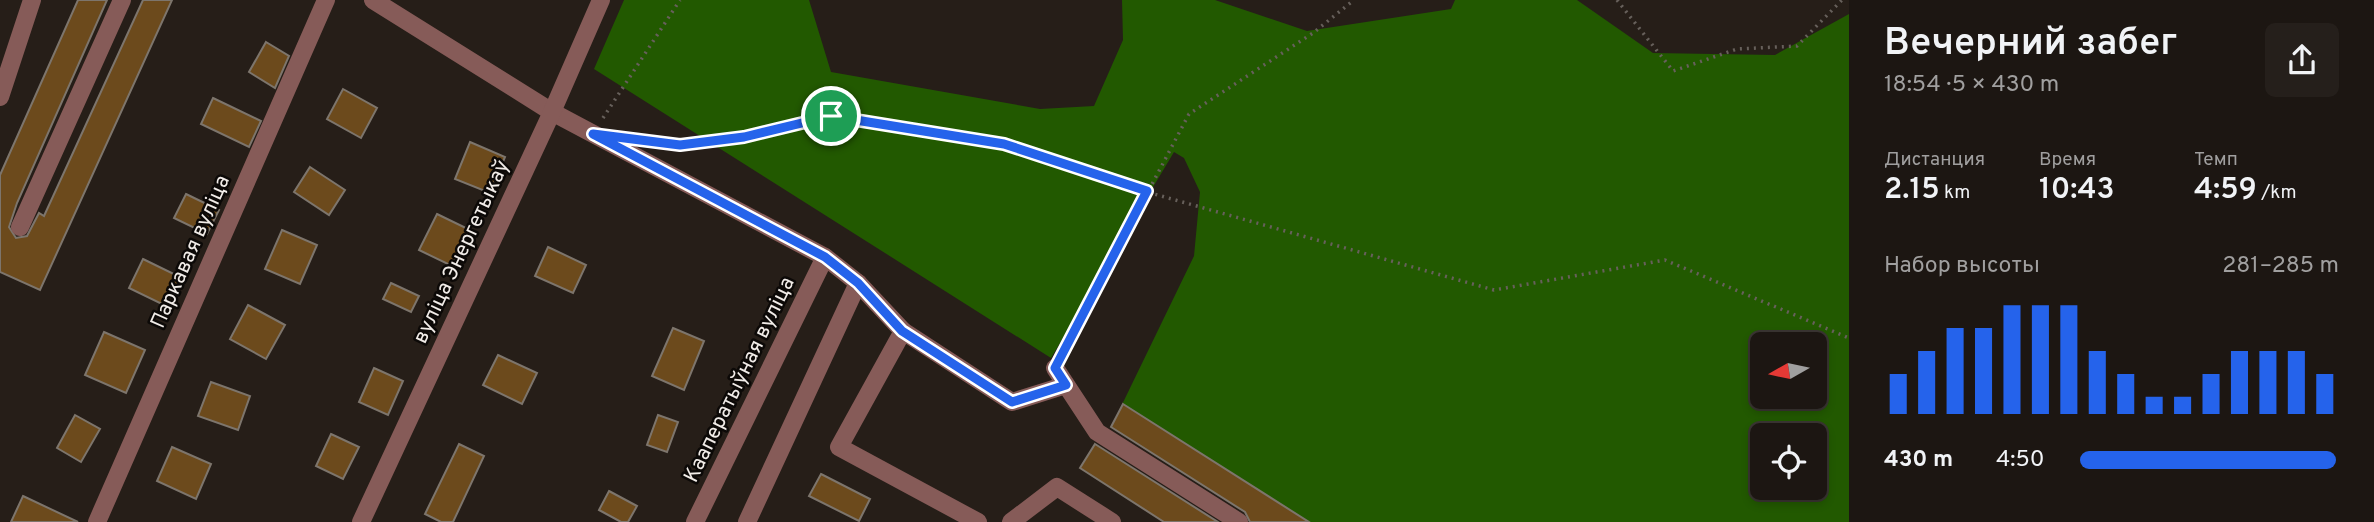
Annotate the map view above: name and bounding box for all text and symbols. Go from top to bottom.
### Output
text: Вечерний забег [1884,20,2177,69]
button: share [2265,23,2339,97]
text: 18:54 · 5 × 430 m [1884,71,2059,100]
pin [801,86,861,146]
icon: arrive [812,97,850,135]
text: Дистанция [1884,148,1985,172]
text: Время [2039,148,2096,172]
text: Темп [2194,148,2238,172]
street label: вуліца Энергетыкаў [408,156,516,348]
street label: Паркавая вуліца [145,171,237,333]
text: 2.15 [1884,172,1940,209]
text: 10:43 [2039,172,2115,209]
text: 4:59 [2194,172,2257,209]
text: km [1940,181,1970,205]
text: /km [2257,181,2297,205]
text: Набор высоты [1884,252,2040,281]
text: 281–285 m [2222,252,2339,281]
street label: Кааператыўная вуліца [678,273,802,487]
north arrow [1750,332,1827,410]
map controls [1750,332,1827,500]
button: locate [1750,423,1827,500]
text: 430 m [1884,446,1953,475]
text: 4:50 [1996,446,2044,475]

